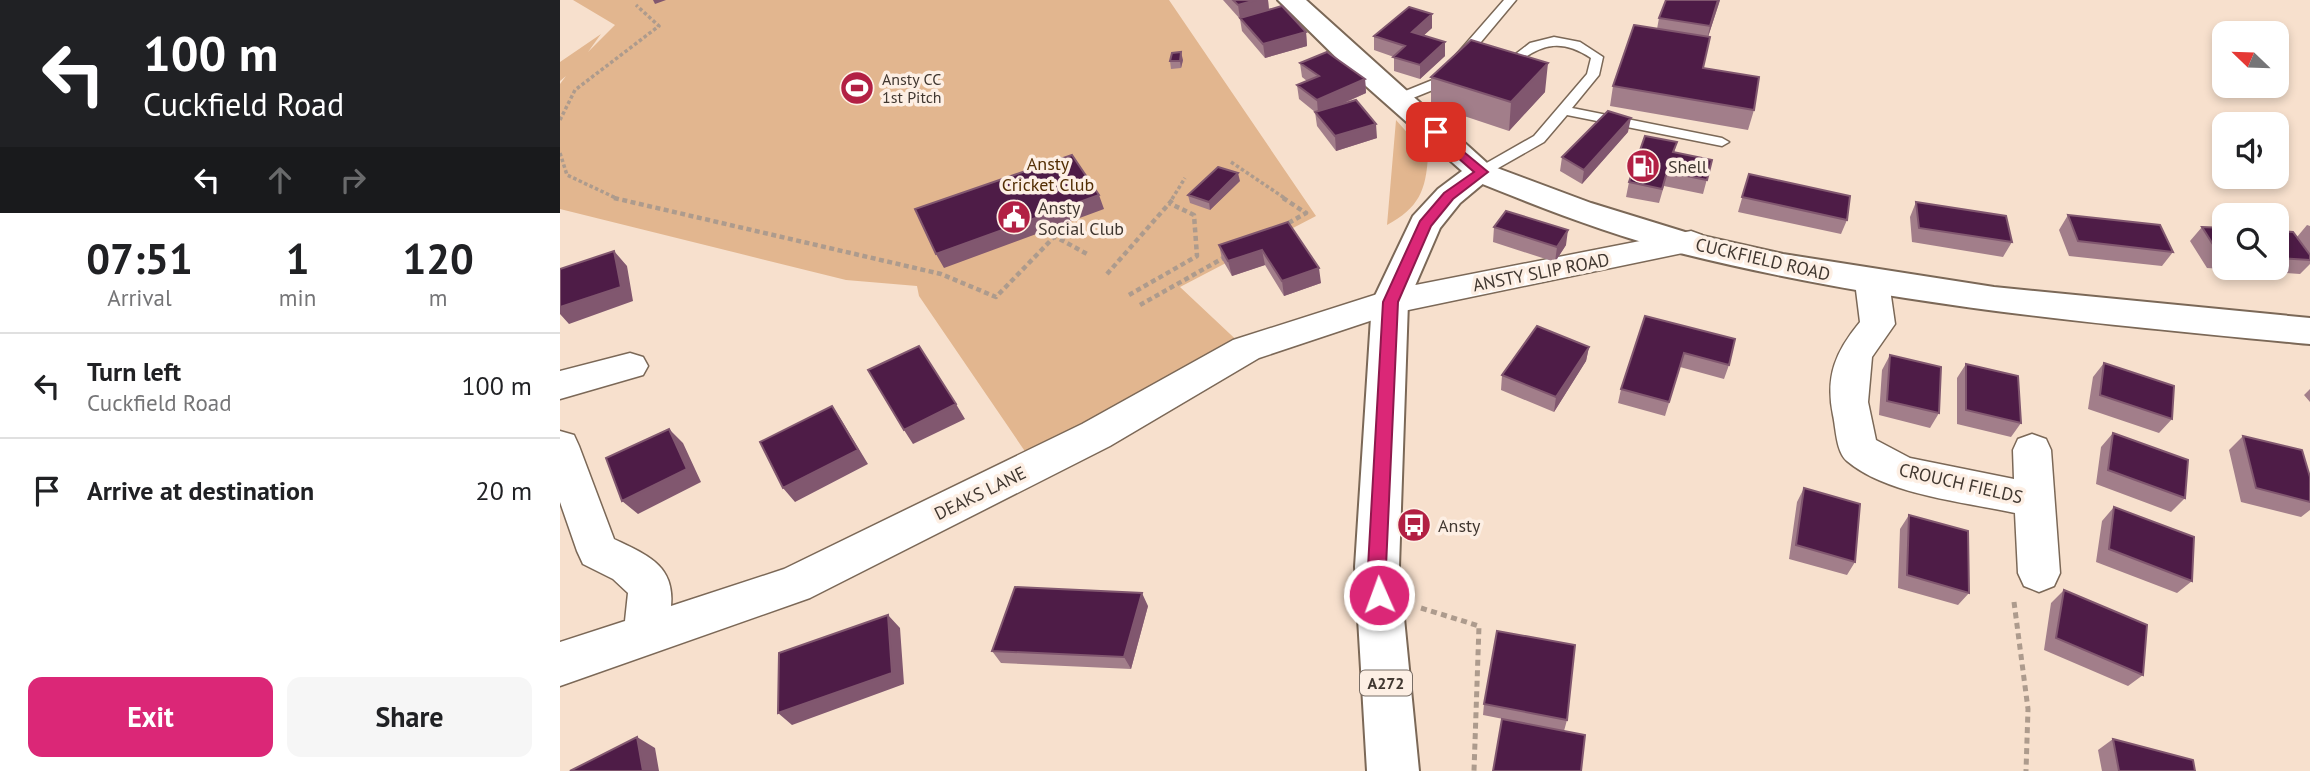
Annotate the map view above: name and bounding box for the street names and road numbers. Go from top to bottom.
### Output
street label: CUCKFIELD ROAD [1693,232,1833,286]
street label: ANSTY SLIP ROAD [1471,247,1611,297]
street label: CROUCH FIELDS [1897,458,2025,508]
street label: DEAKS LANE [930,461,1030,525]
road number: A272 [1360,670,1412,696]

